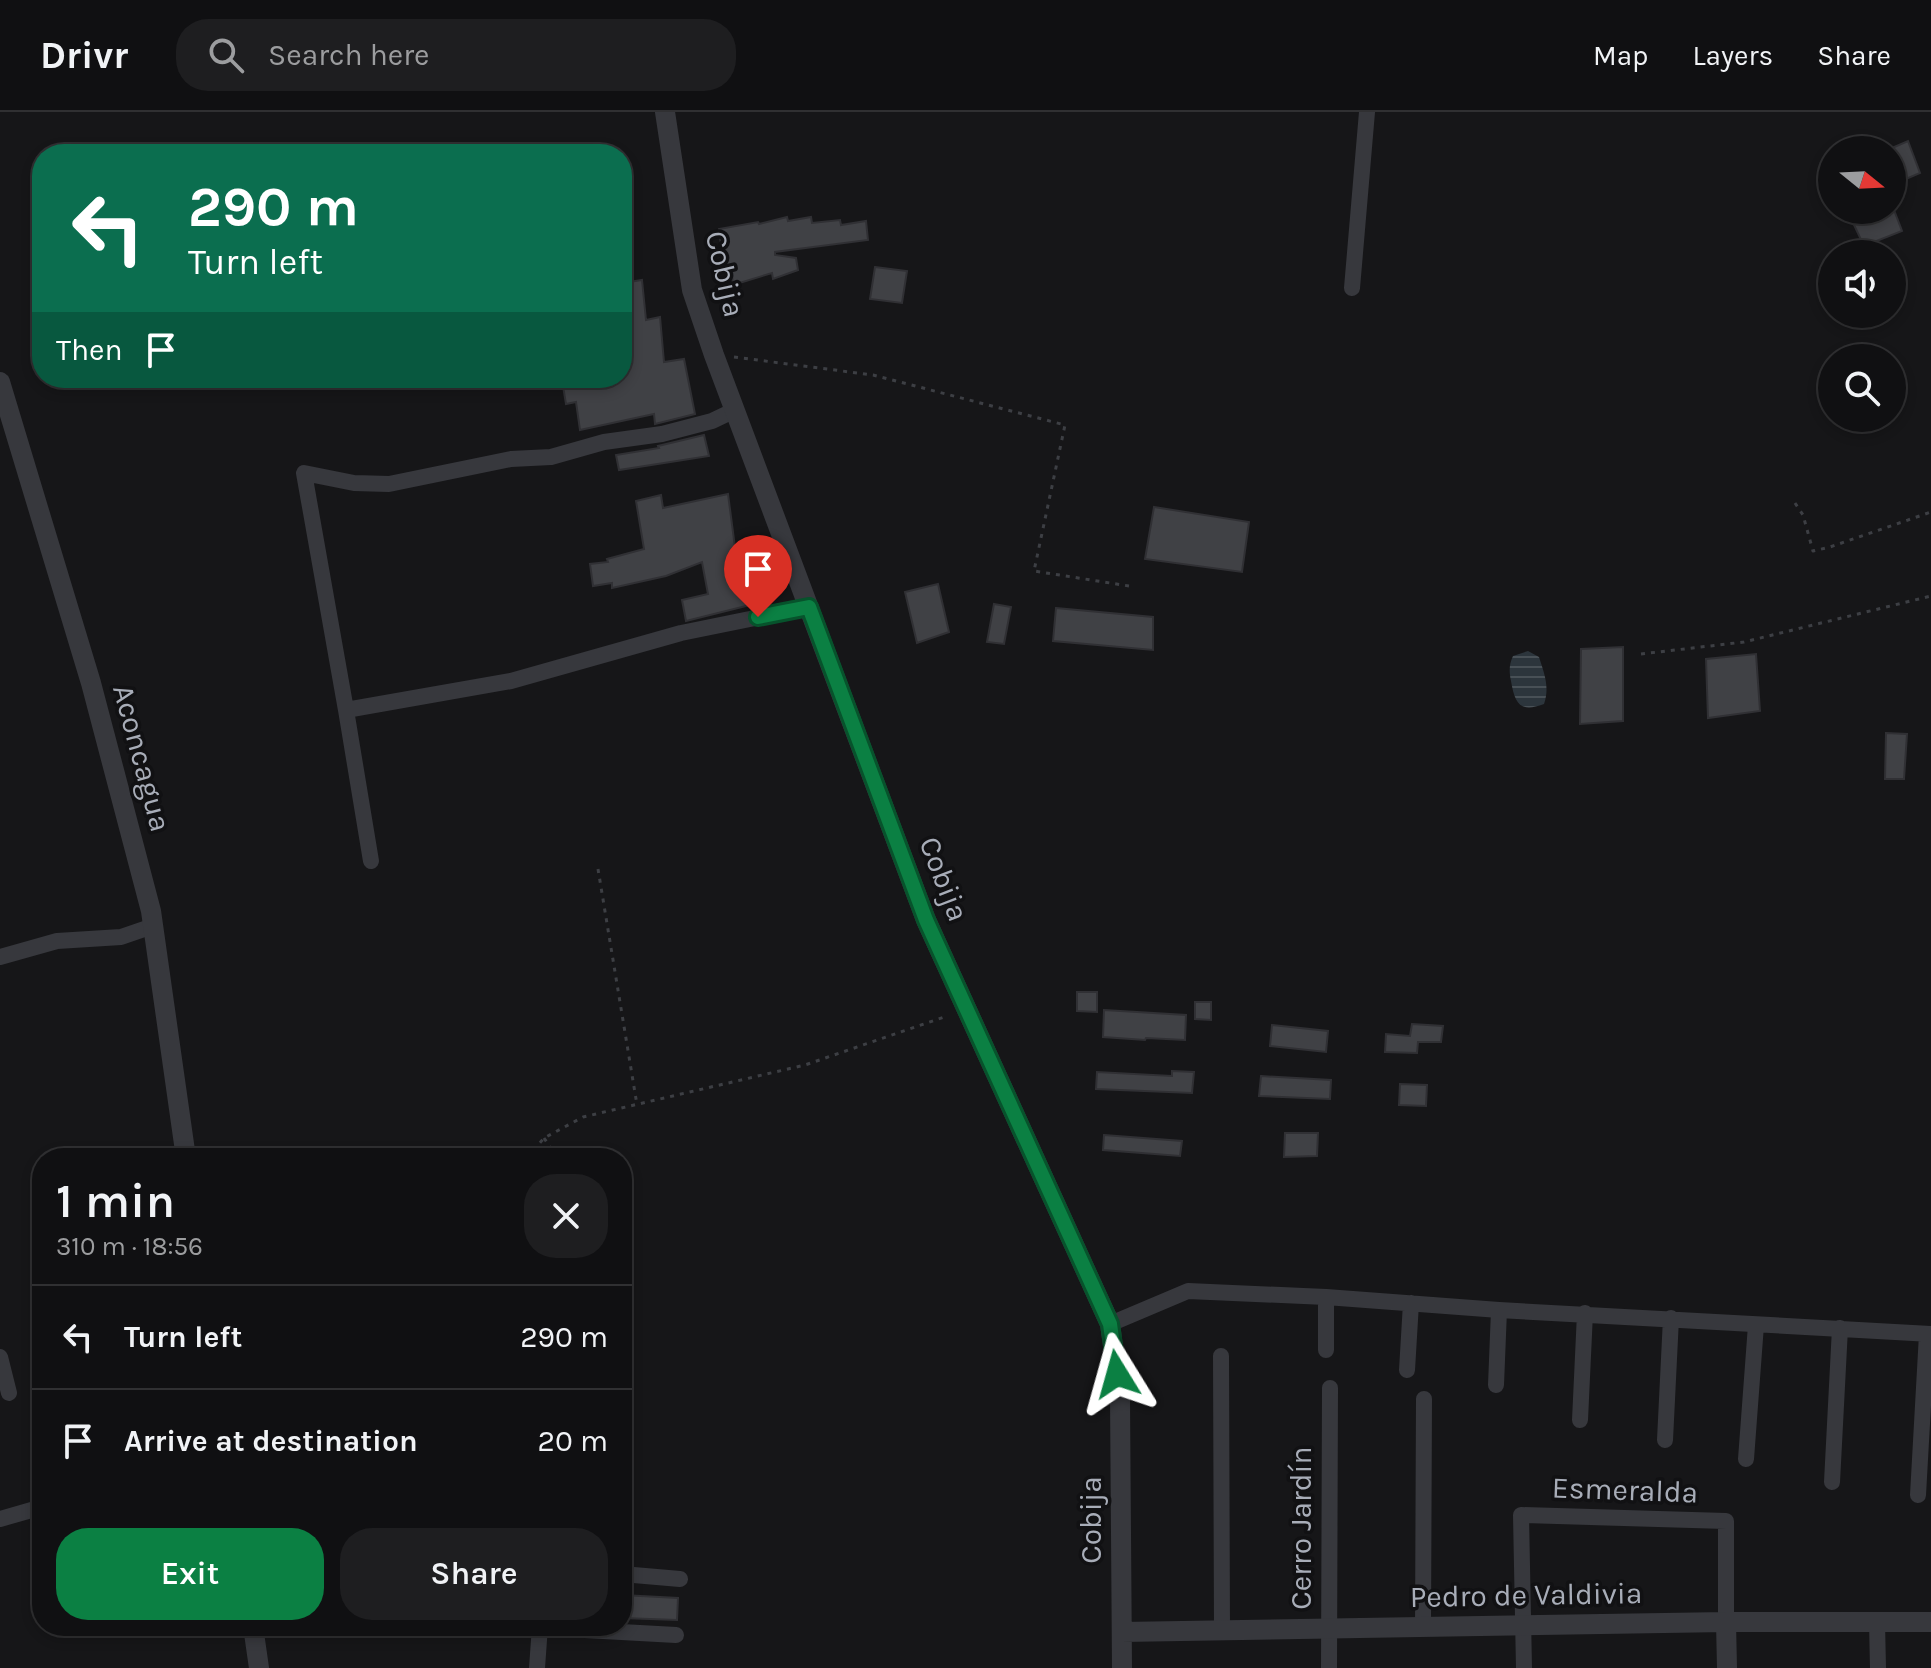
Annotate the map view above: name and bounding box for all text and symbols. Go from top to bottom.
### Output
search box [176,19,736,91]
text: Drivr [40,33,128,78]
icon: search [204,33,248,77]
text: Search here [268,37,429,73]
text: Map [1593,39,1648,72]
text: Layers [1692,39,1773,72]
text: Share [1817,39,1891,72]
north arrow [1818,136,1906,224]
map controls [1818,136,1906,432]
text: 290 m [188,174,359,239]
icon: left [56,176,160,280]
street label: Cobija [698,227,752,321]
button: sound [1818,240,1906,328]
text: Turn left [188,241,323,283]
icon: arrive [139,328,183,372]
text: Then [56,332,123,368]
button: search [1818,344,1906,432]
pin [724,535,792,617]
icon: arrive [736,547,780,591]
street label: Aconcagua [105,680,179,836]
street label: Cobija [912,832,976,926]
text: 1 min [56,1173,175,1229]
button: close [524,1174,608,1258]
text: 310 m · 18:56 [56,1231,203,1262]
icon: left [56,1315,100,1359]
text: Turn left [124,1319,242,1355]
text: 290 m [520,1319,608,1355]
position arrow [1075,1332,1159,1416]
icon: arrive [56,1419,100,1463]
text: Arrive at destination [124,1423,418,1459]
text: 20 m [538,1423,608,1459]
street label: Cerro Jardín [1283,1446,1319,1610]
street label: Esmeralda [1551,1469,1699,1511]
street label: Cobija [1073,1476,1109,1564]
button: Exit [56,1528,324,1620]
button: Share [340,1528,608,1620]
street label: Pedro de Valdivia [1409,1575,1643,1615]

